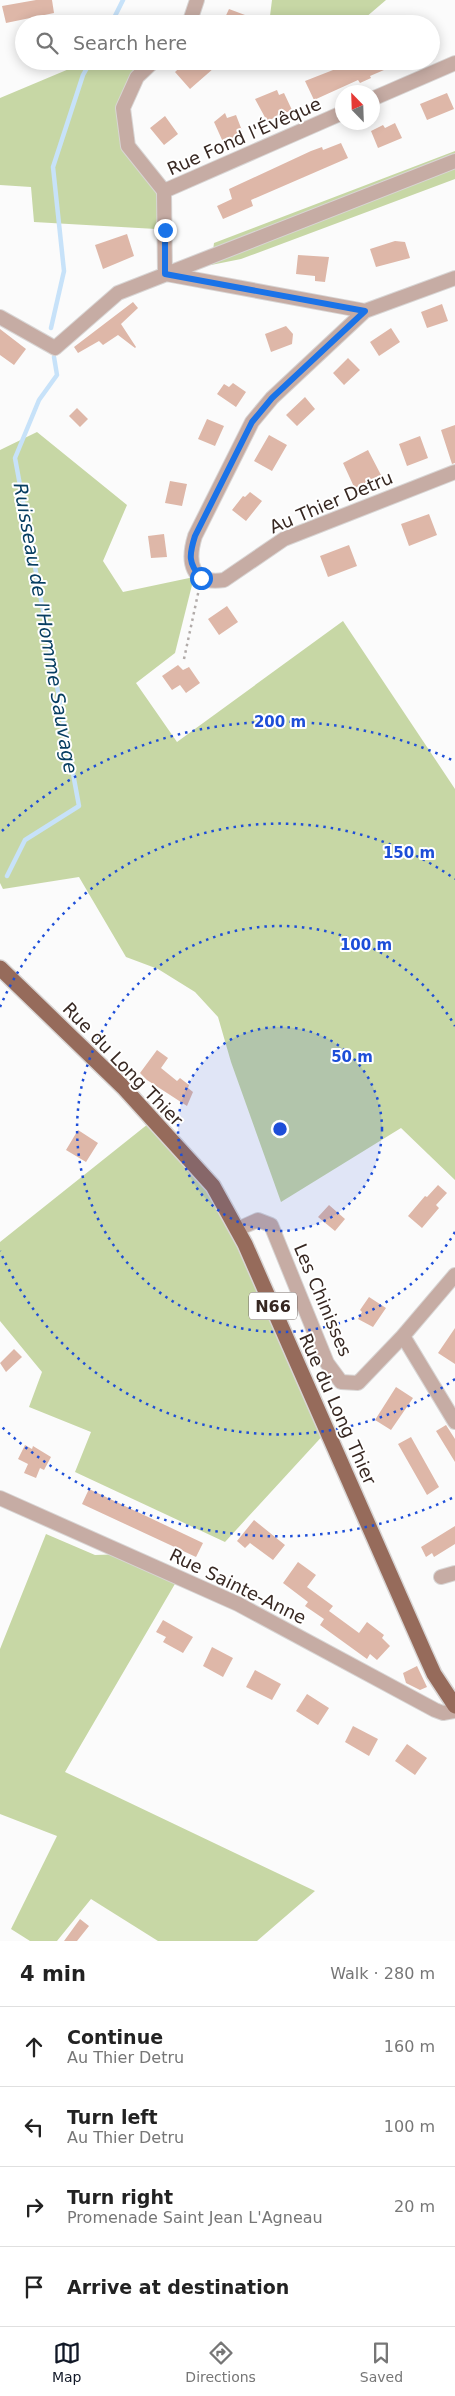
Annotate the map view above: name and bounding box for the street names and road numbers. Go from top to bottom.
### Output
street label: Rue Fond l'Évêque [164,93,324,179]
street label: Au Thier Detru [266,467,396,537]
street label: Rue du Long Thier [59,998,188,1131]
street label: Les Chinisses [290,1240,356,1360]
road number: N66 [249,1292,297,1320]
street label: Rue du Long Thier [295,1330,381,1489]
street label: Rue Sainte-Anne [166,1544,310,1628]

